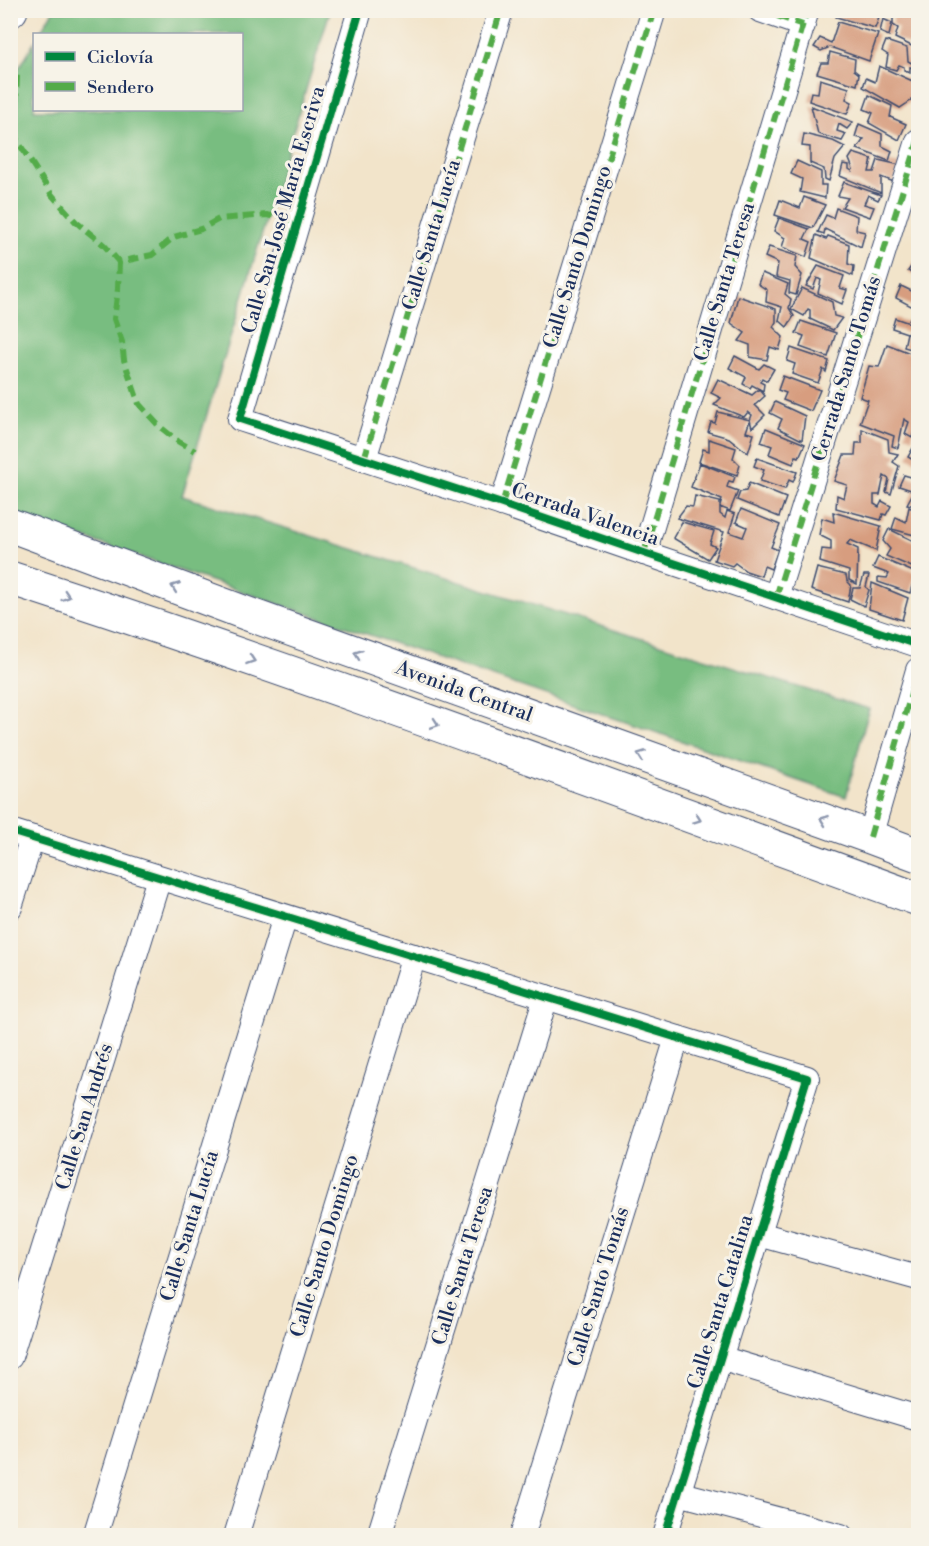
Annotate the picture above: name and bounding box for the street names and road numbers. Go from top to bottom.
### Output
street label: Calle San José María Escriva [237,83,332,337]
street label: Calle Santa Lucía [397,156,467,314]
street label: Calle Santo Domingo [538,162,618,352]
street label: Calle Santa Teresa [689,199,761,365]
street label: Cerrada Santo Tomás [807,273,887,465]
street label: Cerrada Valencia [508,478,663,552]
street label: Avenida Central [391,655,536,728]
street label: Calle San Andrés [51,1041,119,1193]
street label: Calle Santa Lucía [155,1147,225,1305]
street label: Calle Santo Domingo [285,1151,365,1341]
street label: Calle Santa Teresa [427,1183,499,1349]
street label: Calle Santo Tomás [563,1204,635,1370]
street label: Calle Santa Catalina [683,1211,760,1392]

